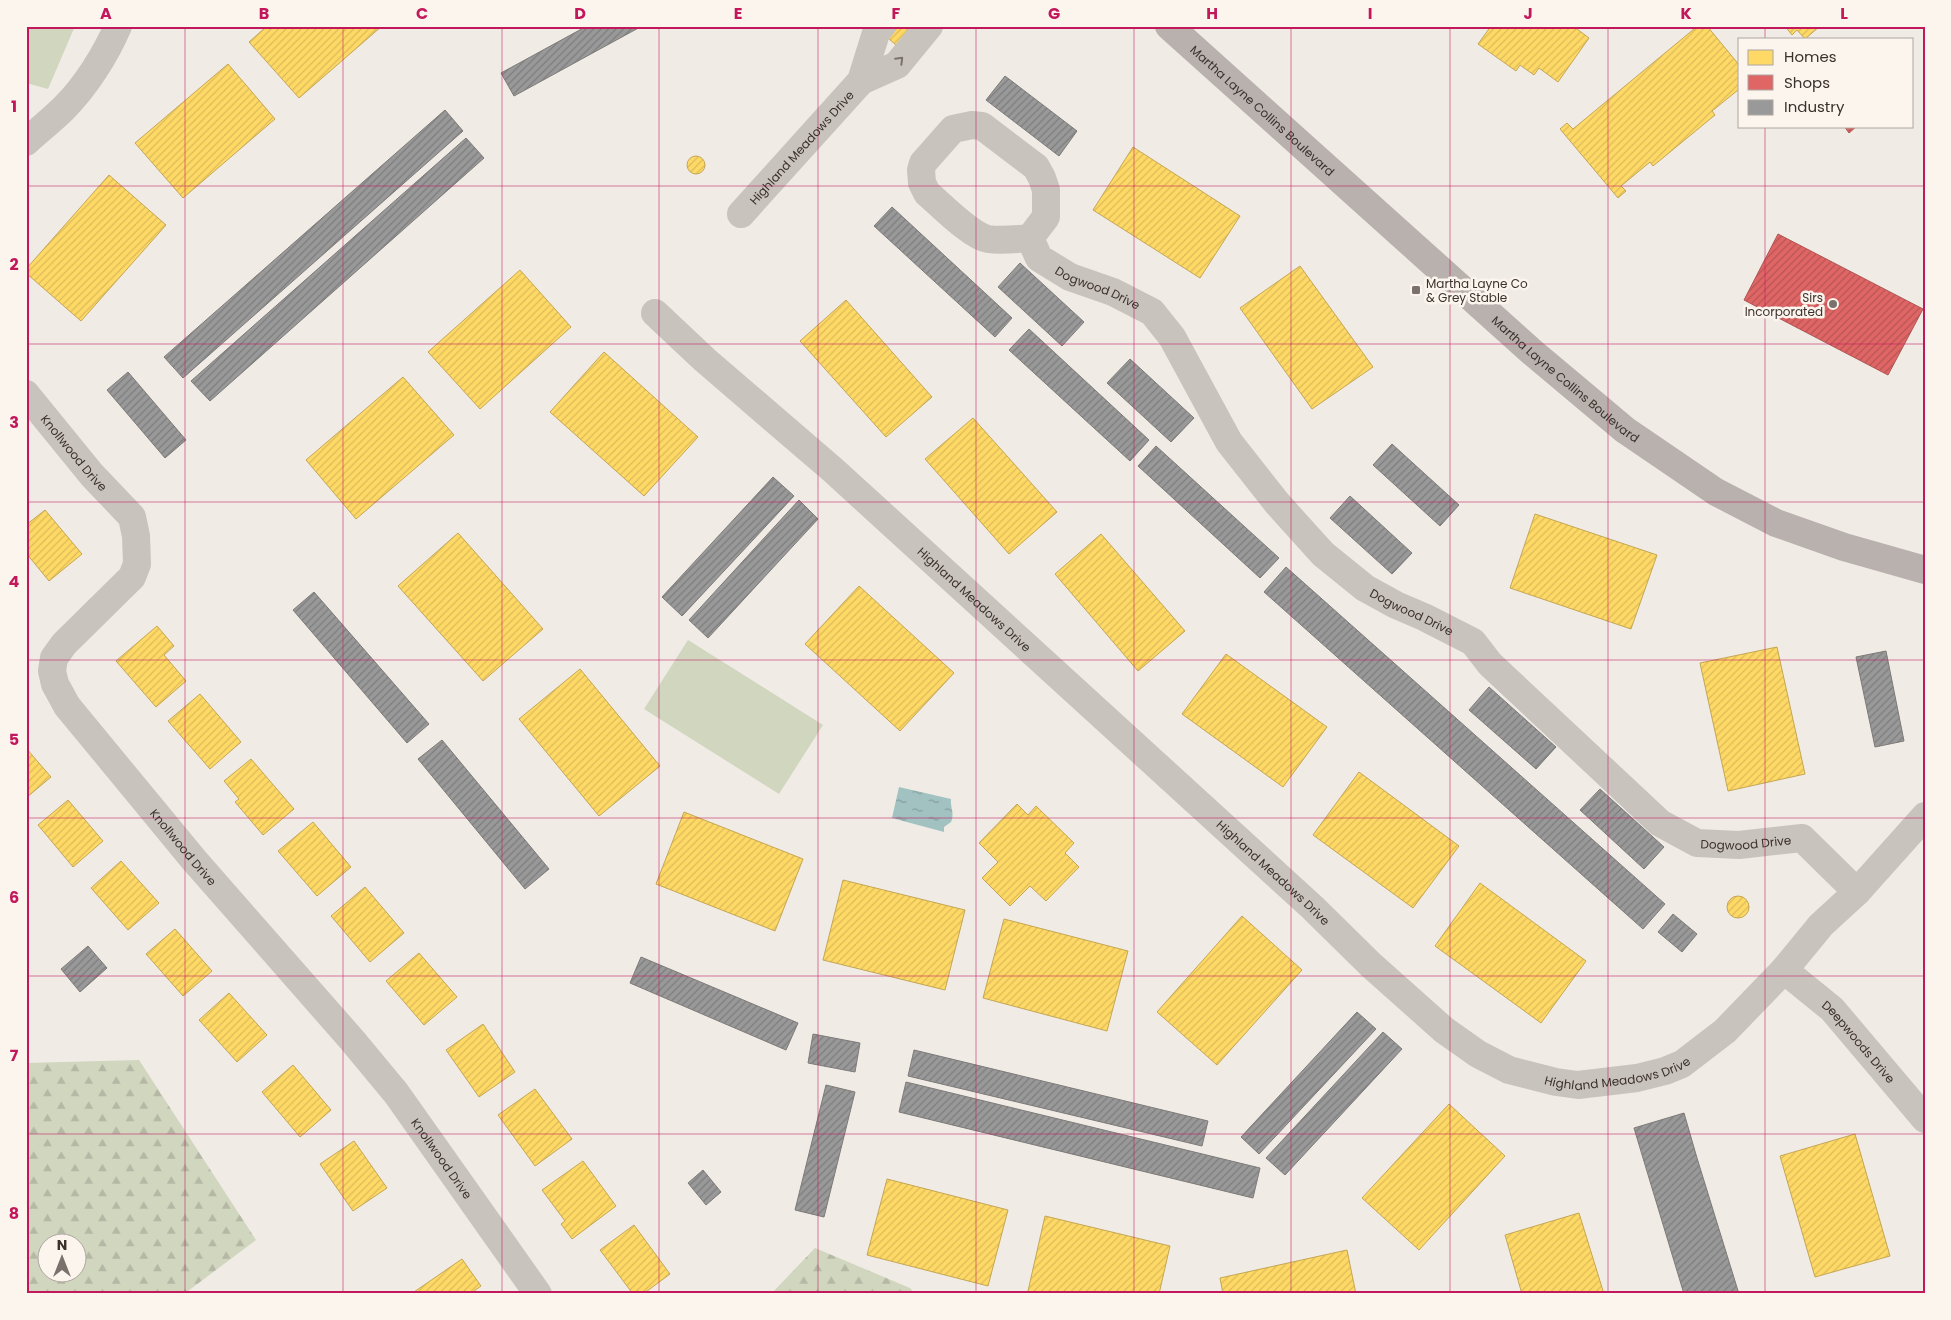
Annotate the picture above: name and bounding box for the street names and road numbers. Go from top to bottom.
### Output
street label: Martha Layne Collins Boulevard [1187,41,1339,179]
street label: Highland Meadows Drive [745,86,857,208]
street label: Dogwood Drive [1052,262,1143,313]
street label: Martha Layne Collins Boulevard [1488,312,1643,446]
street label: Knollwood Drive [37,411,111,495]
street label: Highland Meadows Drive [914,543,1035,655]
street label: Dogwood Drive [1367,584,1457,639]
street label: Knollwood Drive [147,805,221,889]
street label: Highland Meadows Drive [1213,816,1334,929]
street label: Dogwood Drive [1700,831,1792,854]
street label: Deepwoods Drive [1819,996,1899,1087]
street label: Highland Meadows Drive [1543,1052,1694,1094]
street label: Knollwood Drive [408,1115,477,1202]

